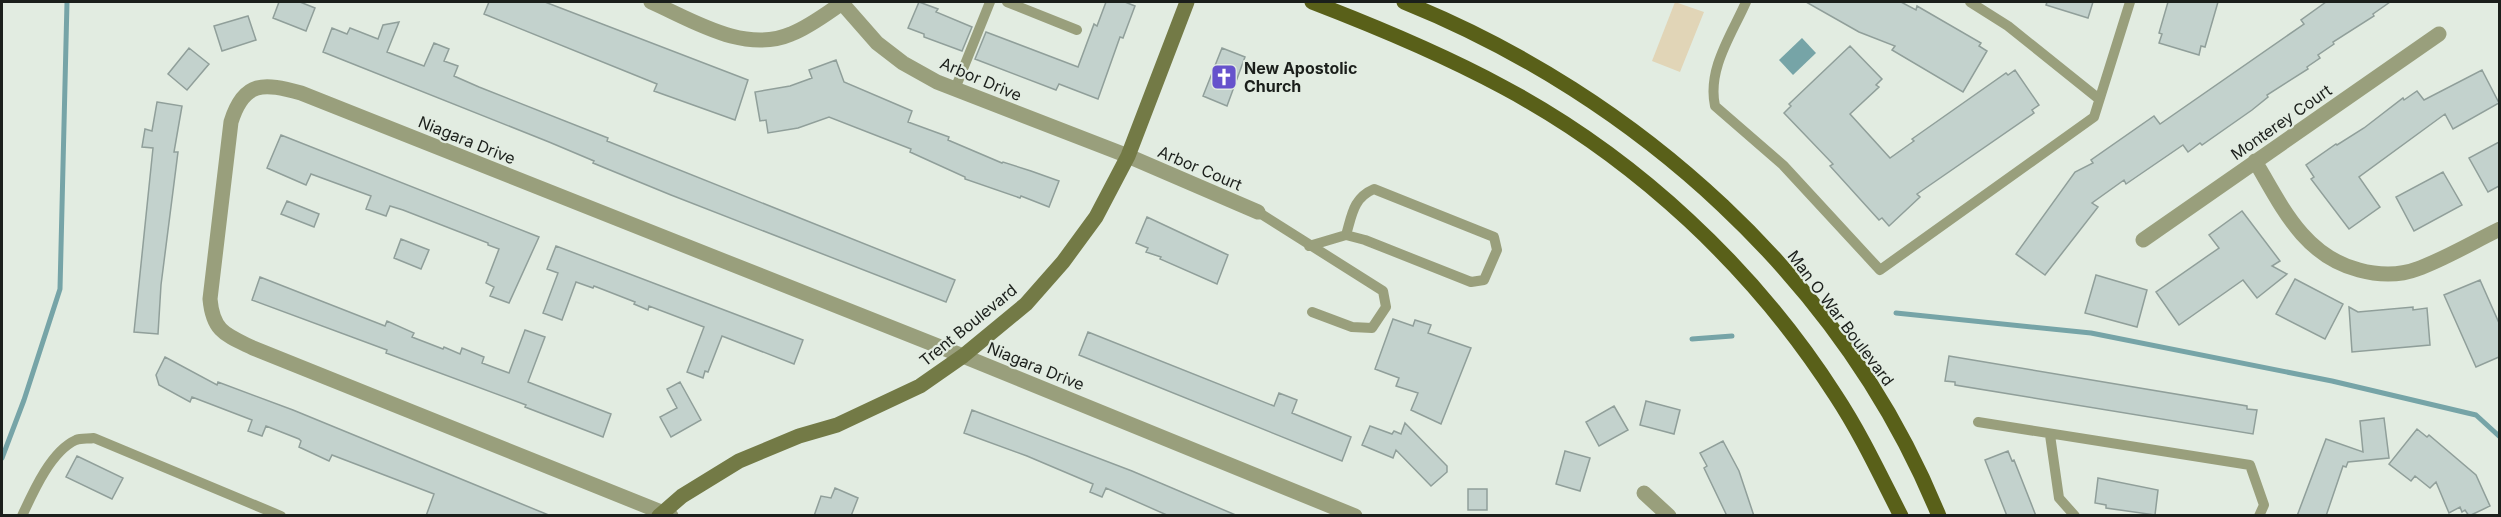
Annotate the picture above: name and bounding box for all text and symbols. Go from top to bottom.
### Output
street label: Arbor Drive [937,53,1025,105]
place label: New Apostolic Church [1244,58,1357,96]
church icon: New Apostolic Church [1209,62,1239,92]
street label: Monterey Court [2227,80,2335,164]
street label: Niagara Drive [416,111,518,169]
street label: Arbor Court [1155,141,1245,195]
street label: Man O War Boulevard [1784,246,1898,390]
street label: Trent Boulevard [915,280,1021,370]
street label: Niagara Drive [985,337,1087,395]

